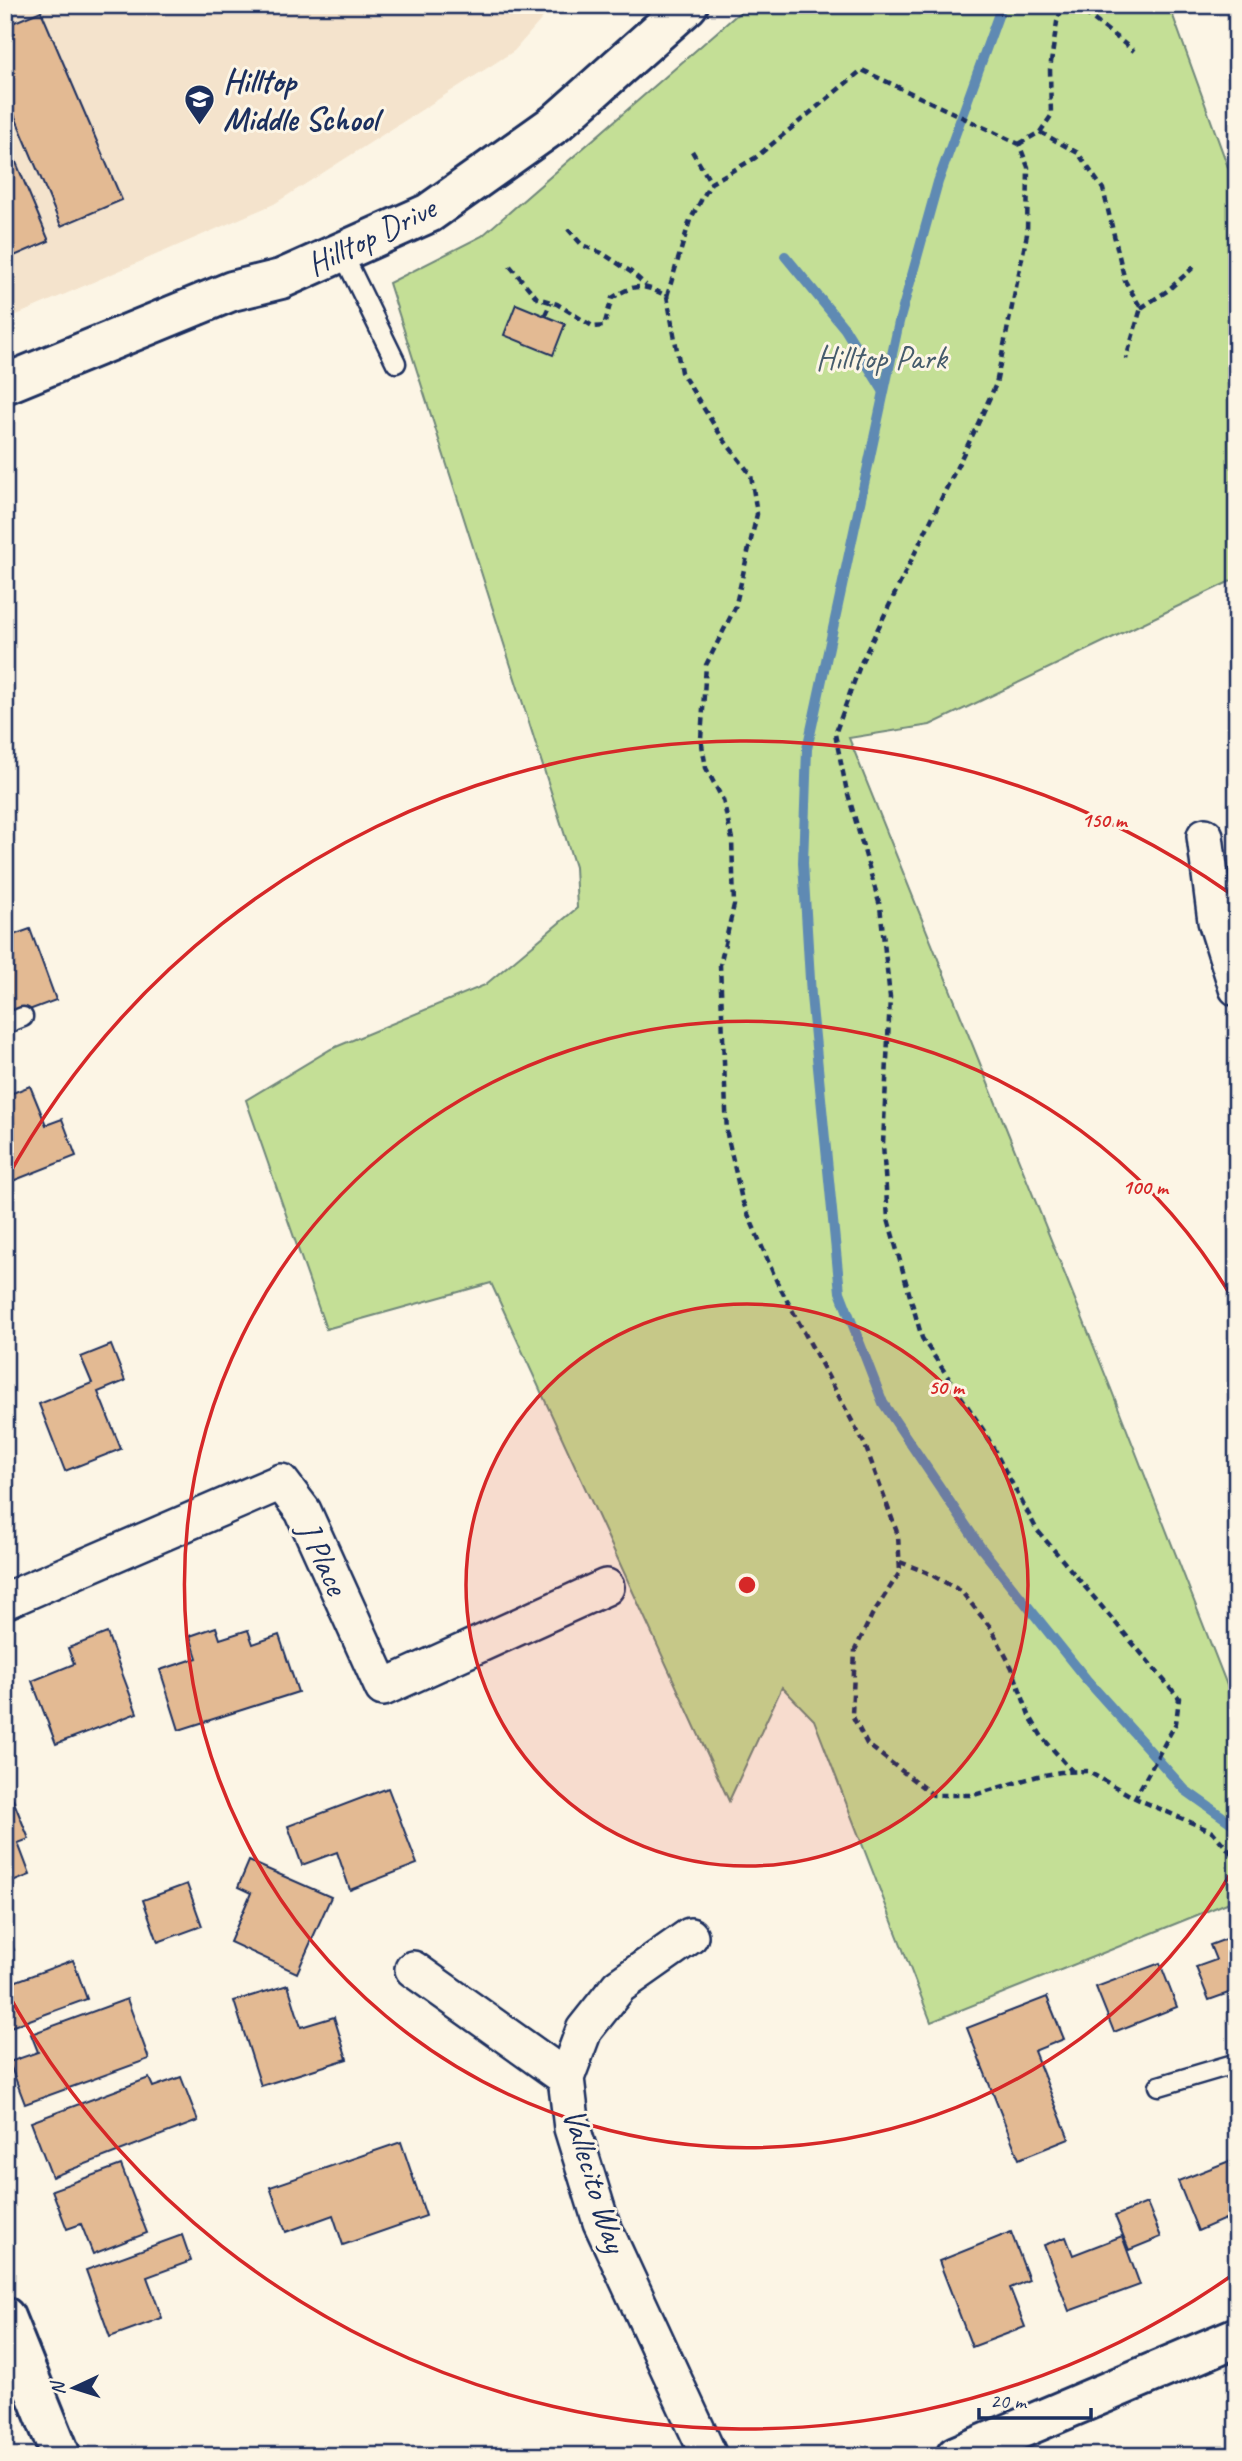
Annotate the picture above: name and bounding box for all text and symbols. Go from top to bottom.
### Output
place label: Hilltop Middle School [223,60,384,140]
school or university icon: Hilltop Middle School [183,83,217,127]
street label: Hilltop Drive [300,186,444,285]
park label: Hilltop Park [816,337,948,379]
text: 150 m [1081,807,1129,833]
text: 100 m [1122,1174,1170,1200]
text: 50 m [928,1374,966,1400]
street label: J Place [287,1513,359,1603]
centre of rings [735,1573,759,1597]
street label: Vallecito Way [553,2103,638,2260]
north arrow [38,2352,108,2422]
scale bar [979,2377,1092,2421]
text: N [45,2379,70,2396]
text: 20 m [990,2388,1028,2414]

